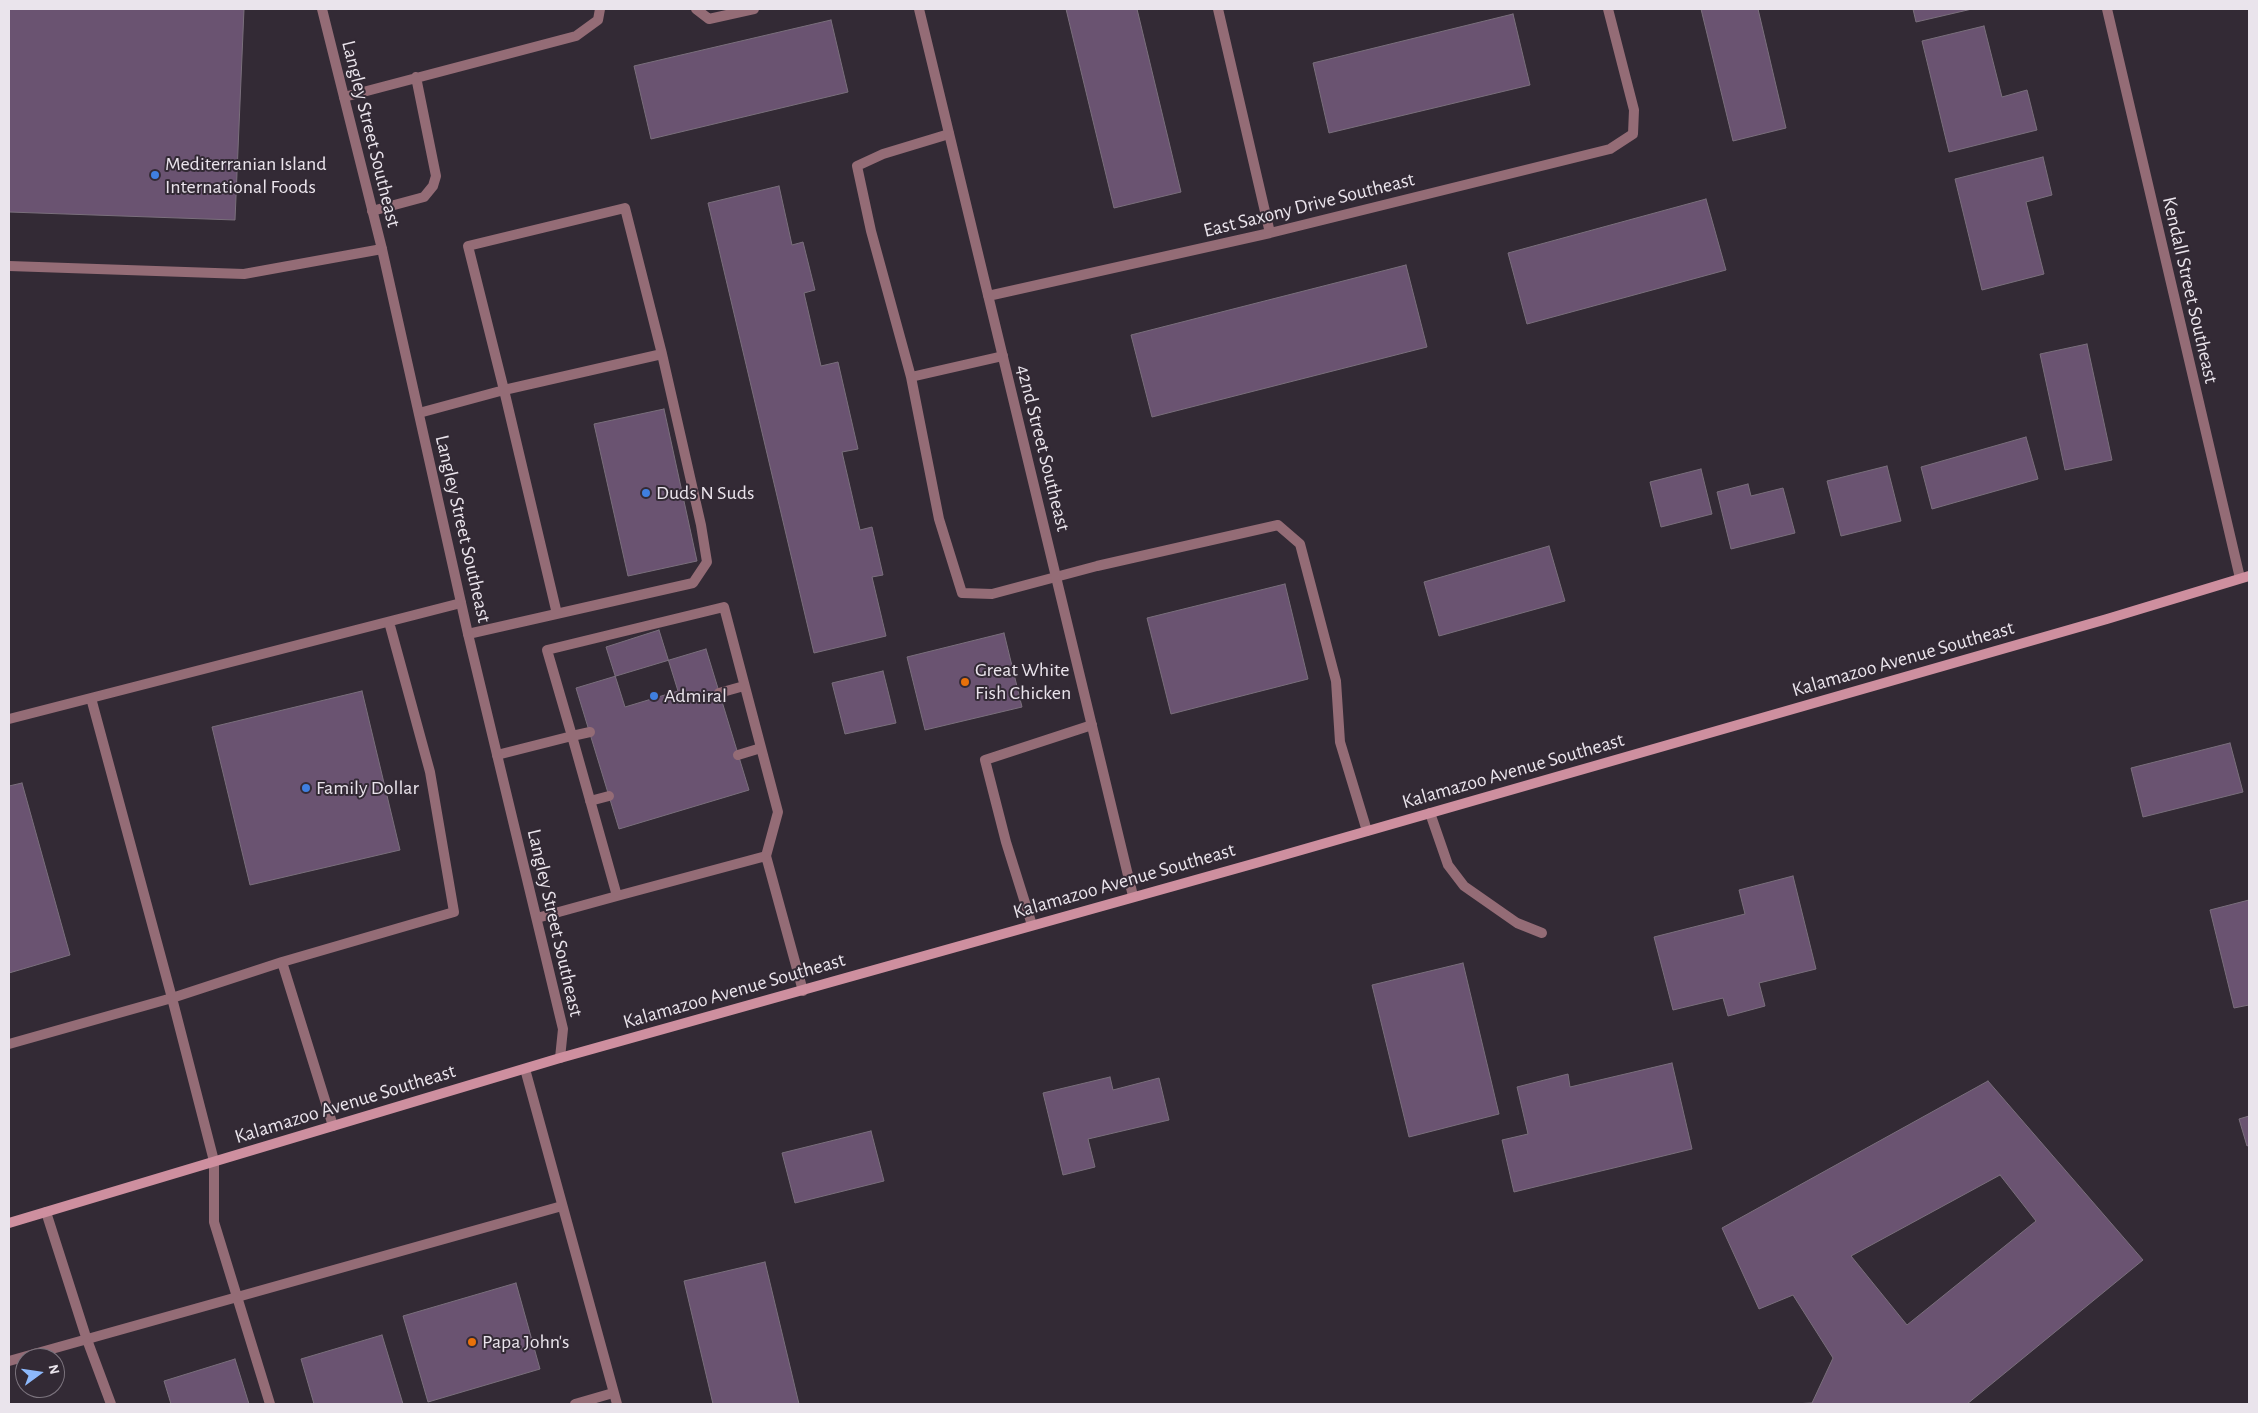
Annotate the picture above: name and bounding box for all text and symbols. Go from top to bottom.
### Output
street label: Langley Street Southeast [336,38,406,230]
place label: Mediterranian Island International Foods [165,152,327,199]
street label: East Saxony Drive Southeast [1201,167,1417,243]
marker: Mediterranian Island International Foods [149,169,161,181]
street label: Kendall Street Southeast [2157,194,2223,386]
street label: 42nd Street Southeast [1011,362,1075,534]
street label: Langley Street Southeast [430,433,496,625]
place label: Duds N Suds [656,481,754,505]
marker: Duds N Suds [640,487,652,499]
street label: Kalamazoo Avenue Southeast [1789,616,2017,702]
place label: Great White Fish Chicken [975,658,1071,705]
marker: Great White Fish Chicken [959,676,971,688]
place label: Admiral [664,684,727,708]
marker: Admiral [648,690,660,702]
street label: Kalamazoo Avenue Southeast [1399,728,1627,814]
place label: Family Dollar [316,776,419,800]
marker: Family Dollar [300,782,312,794]
street label: Langley Street Southeast [522,827,588,1019]
street label: Kalamazoo Avenue Southeast [1010,838,1238,924]
street label: Kalamazoo Avenue Southeast [620,948,848,1034]
street label: Kalamazoo Avenue Southeast [232,1059,458,1149]
place label: Papa John's [482,1330,569,1354]
marker: Papa John's [466,1336,478,1348]
north arrow [15,1348,65,1398]
text: N [46,1363,62,1376]

